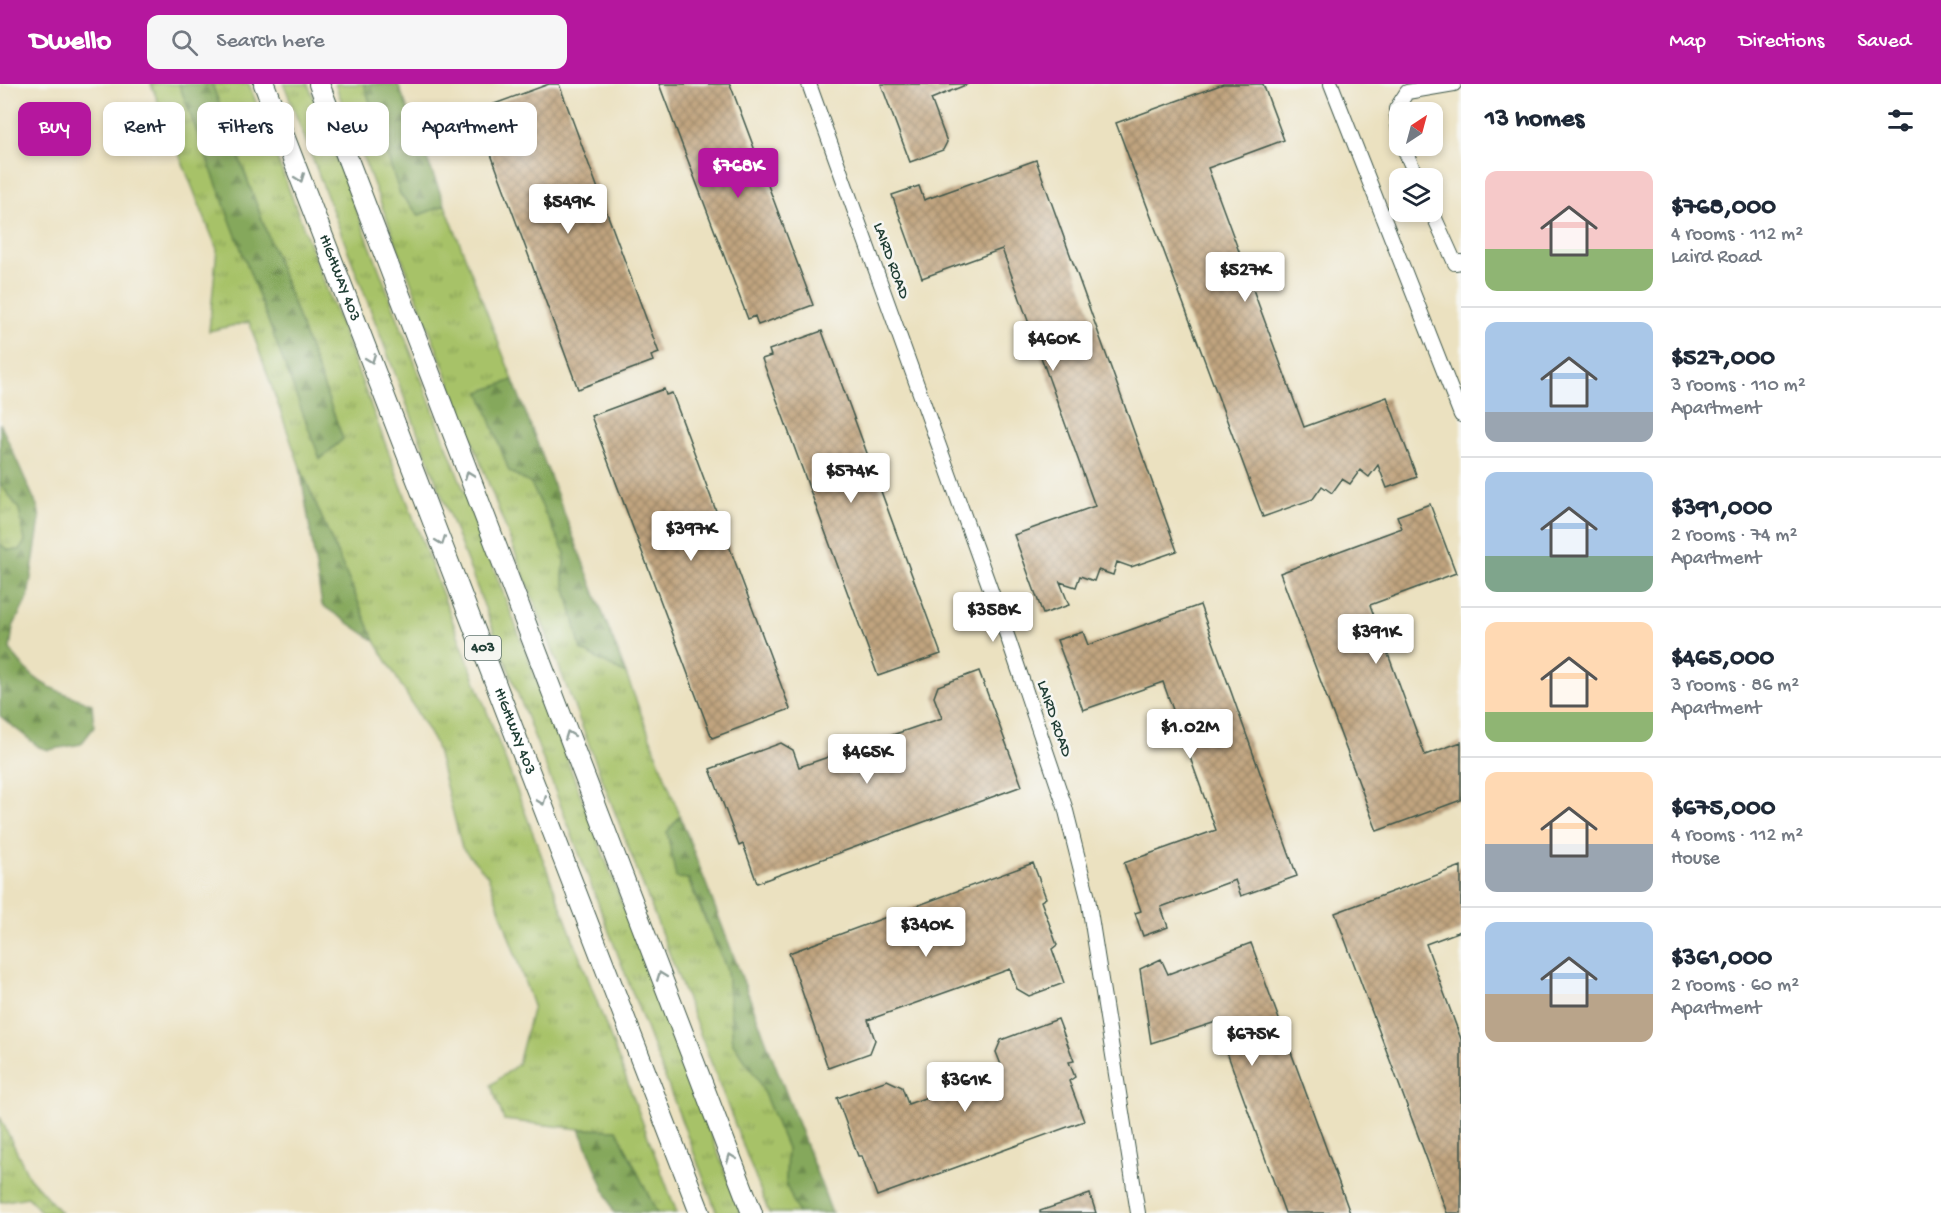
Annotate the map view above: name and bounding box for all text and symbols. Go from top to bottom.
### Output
search box [147,15,567,69]
text: Dwello [30,26,111,59]
icon: search [168,26,201,59]
text: Search here [216,29,325,55]
text: Map [1669,30,1706,55]
text: Directions [1739,30,1824,55]
text: Saved [1857,30,1911,55]
chip: Buy [18,102,91,156]
chip: Rent [103,102,185,156]
chip: Filters [197,102,294,156]
chip: New [306,102,389,156]
chip: Apartment [401,102,537,156]
north arrow [1389,102,1443,156]
map controls [1389,102,1443,222]
icon: filters [1884,104,1917,137]
text: 13 homes [1485,105,1584,136]
pin: $768K [696,148,780,199]
text: $768K [712,156,764,179]
button: layers [1389,168,1443,222]
one-way arrow [293,171,305,182]
pin: $549K [526,184,610,235]
text: $549K [543,192,593,215]
text: $768,000 [1671,193,1776,224]
icon: home [1533,195,1605,267]
street label: LAIRD ROAD [867,220,913,302]
text: 4 rooms · 112 m² [1671,224,1803,247]
street label: HIGHWAY 403 [314,232,364,324]
text: Laird Road [1671,247,1761,270]
pin: $527K [1203,252,1287,303]
text: $527K [1220,260,1270,283]
pin: $460K [1011,321,1095,372]
text: $460K [1028,329,1078,352]
text: $527,000 [1671,344,1775,375]
icon: home [1533,346,1605,418]
one-way arrow [364,353,376,364]
text: 3 rooms · 110 m² [1671,375,1806,398]
text: Apartment [1671,398,1761,421]
pin: $574K [809,453,893,504]
text: $574K [826,461,876,484]
one-way arrow [464,470,476,481]
text: $391,000 [1671,494,1772,525]
icon: home [1533,496,1605,568]
pin: $397K [649,511,733,562]
text: $397K [666,519,716,542]
text: 2 rooms · 74 m² [1671,525,1797,548]
one-way arrow [434,535,447,546]
text: Apartment [1671,548,1761,571]
pin: $358K [951,592,1035,643]
text: $358K [967,600,1019,623]
pin: $391K [1334,614,1418,665]
text: $391K [1352,622,1400,645]
road number: 403 [465,636,501,660]
text: $465,000 [1671,644,1774,675]
icon: home [1533,646,1605,718]
text: 3 rooms · 86 m² [1671,675,1799,698]
street label: LAIRD ROAD [1031,678,1075,760]
street label: HIGHWAY 403 [489,685,539,777]
text: Apartment [1671,698,1761,721]
pin: $1.02M [1141,709,1239,760]
text: $1.02M [1161,717,1219,740]
one-way arrow [564,730,576,741]
pin: $465K [825,734,909,785]
text: $465K [842,742,892,765]
text: $675,000 [1671,794,1776,825]
one-way arrow [535,795,547,806]
icon: home [1533,796,1605,868]
text: 4 rooms · 112 m² [1671,825,1803,848]
text: House [1671,848,1720,871]
pin: $340K [884,907,968,958]
text: $340K [900,915,952,938]
text: $361,000 [1671,944,1772,975]
icon: home [1533,946,1605,1018]
one-way arrow [656,971,669,982]
text: 2 rooms · 60 m² [1671,975,1799,998]
text: Apartment [1671,998,1761,1021]
pin: $675K [1210,1016,1294,1067]
text: $675K [1226,1024,1278,1047]
pin: $361K [923,1062,1007,1113]
text: $361K [941,1070,989,1093]
one-way arrow [725,1153,738,1164]

